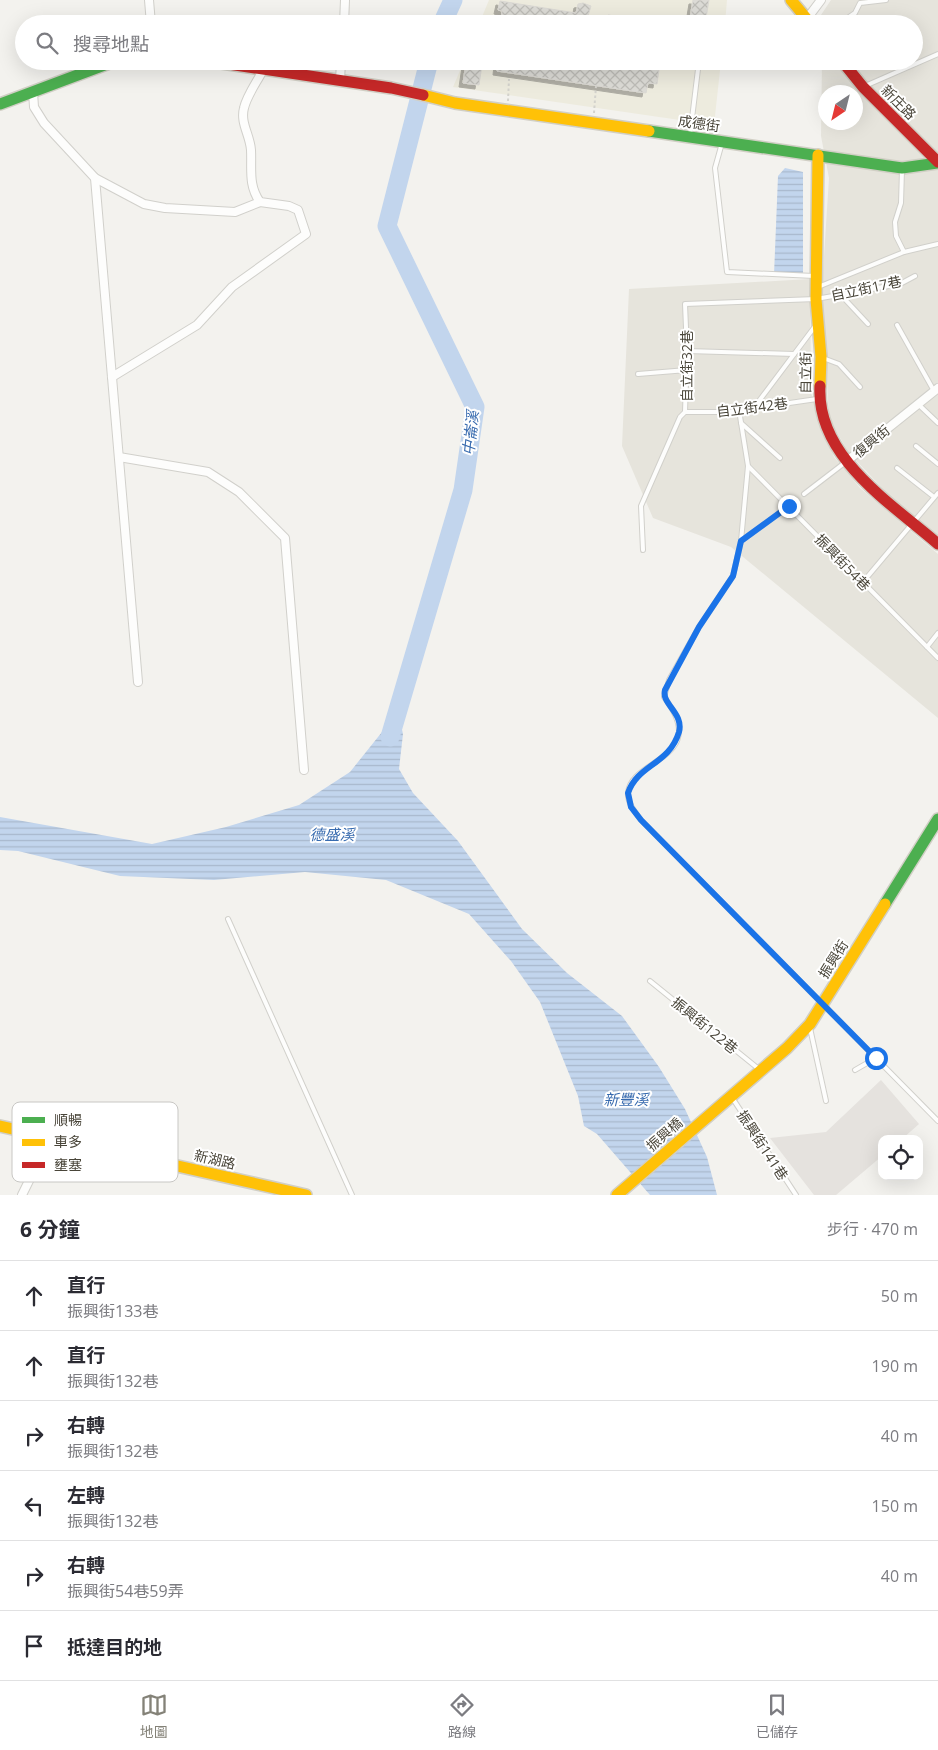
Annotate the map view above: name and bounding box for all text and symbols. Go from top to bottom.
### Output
search box [15,15,923,70]
icon: search [33,29,61,57]
text: 搜尋地點 [73,31,149,57]
street label: 新庄路 [877,80,921,124]
north arrow [818,85,863,130]
street label: 成德街 [677,111,721,135]
street label: 自立街17巷 [829,271,903,305]
street label: 自立街32巷 [677,330,696,402]
street label: 自立街 [795,352,815,394]
street label: 自立街42巷 [715,393,789,421]
water label: 中崙溪 [458,408,483,456]
street label: 復興街 [849,420,893,462]
route end [778,495,801,518]
street label: 振興街54巷 [811,529,875,595]
water label: 德盛溪 [309,824,356,844]
street label: 振興街 [814,936,852,982]
street label: 振興街122巷 [668,992,742,1058]
route start [865,1047,888,1070]
water label: 新豐溪 [603,1089,650,1109]
legend [12,1102,178,1182]
street label: 振興街141巷 [733,1106,793,1184]
text: 順暢 [54,1110,82,1129]
street label: 振興橋 [642,1113,686,1155]
text: 車多 [54,1132,82,1151]
map controls [878,1135,923,1180]
button: locate [878,1135,923,1180]
street label: 新湖路 [192,1145,238,1173]
text: 壅塞 [54,1155,82,1174]
text: 6 分鐘 [20,1215,79,1243]
text: 步行 · 470 m [827,1218,918,1240]
text: 直行 [67,1272,105,1298]
icon: ahead [20,1282,48,1310]
text: 50 m [881,1285,918,1307]
text: 振興街133巷 [67,1300,158,1322]
text: 直行 [67,1342,105,1368]
icon: ahead [20,1352,48,1380]
text: 190 m [872,1355,918,1377]
text: 振興街132巷 [67,1370,158,1392]
text: 右轉 [67,1412,105,1438]
icon: right [20,1422,48,1450]
text: 40 m [881,1425,918,1447]
text: 振興街132巷 [67,1440,158,1462]
text: 左轉 [67,1482,105,1508]
icon: left [20,1492,48,1520]
text: 150 m [872,1495,918,1517]
text: 振興街132巷 [67,1510,158,1532]
text: 右轉 [67,1552,105,1578]
icon: right [20,1562,48,1590]
text: 40 m [881,1565,918,1587]
text: 振興街54巷59弄 [67,1580,184,1602]
icon: arrive [20,1632,48,1660]
text: 抵達目的地 [67,1634,162,1660]
tab: 地圖 [140,1691,168,1741]
tab: 路線 [448,1691,476,1741]
tab: 已儲存 [756,1691,798,1741]

